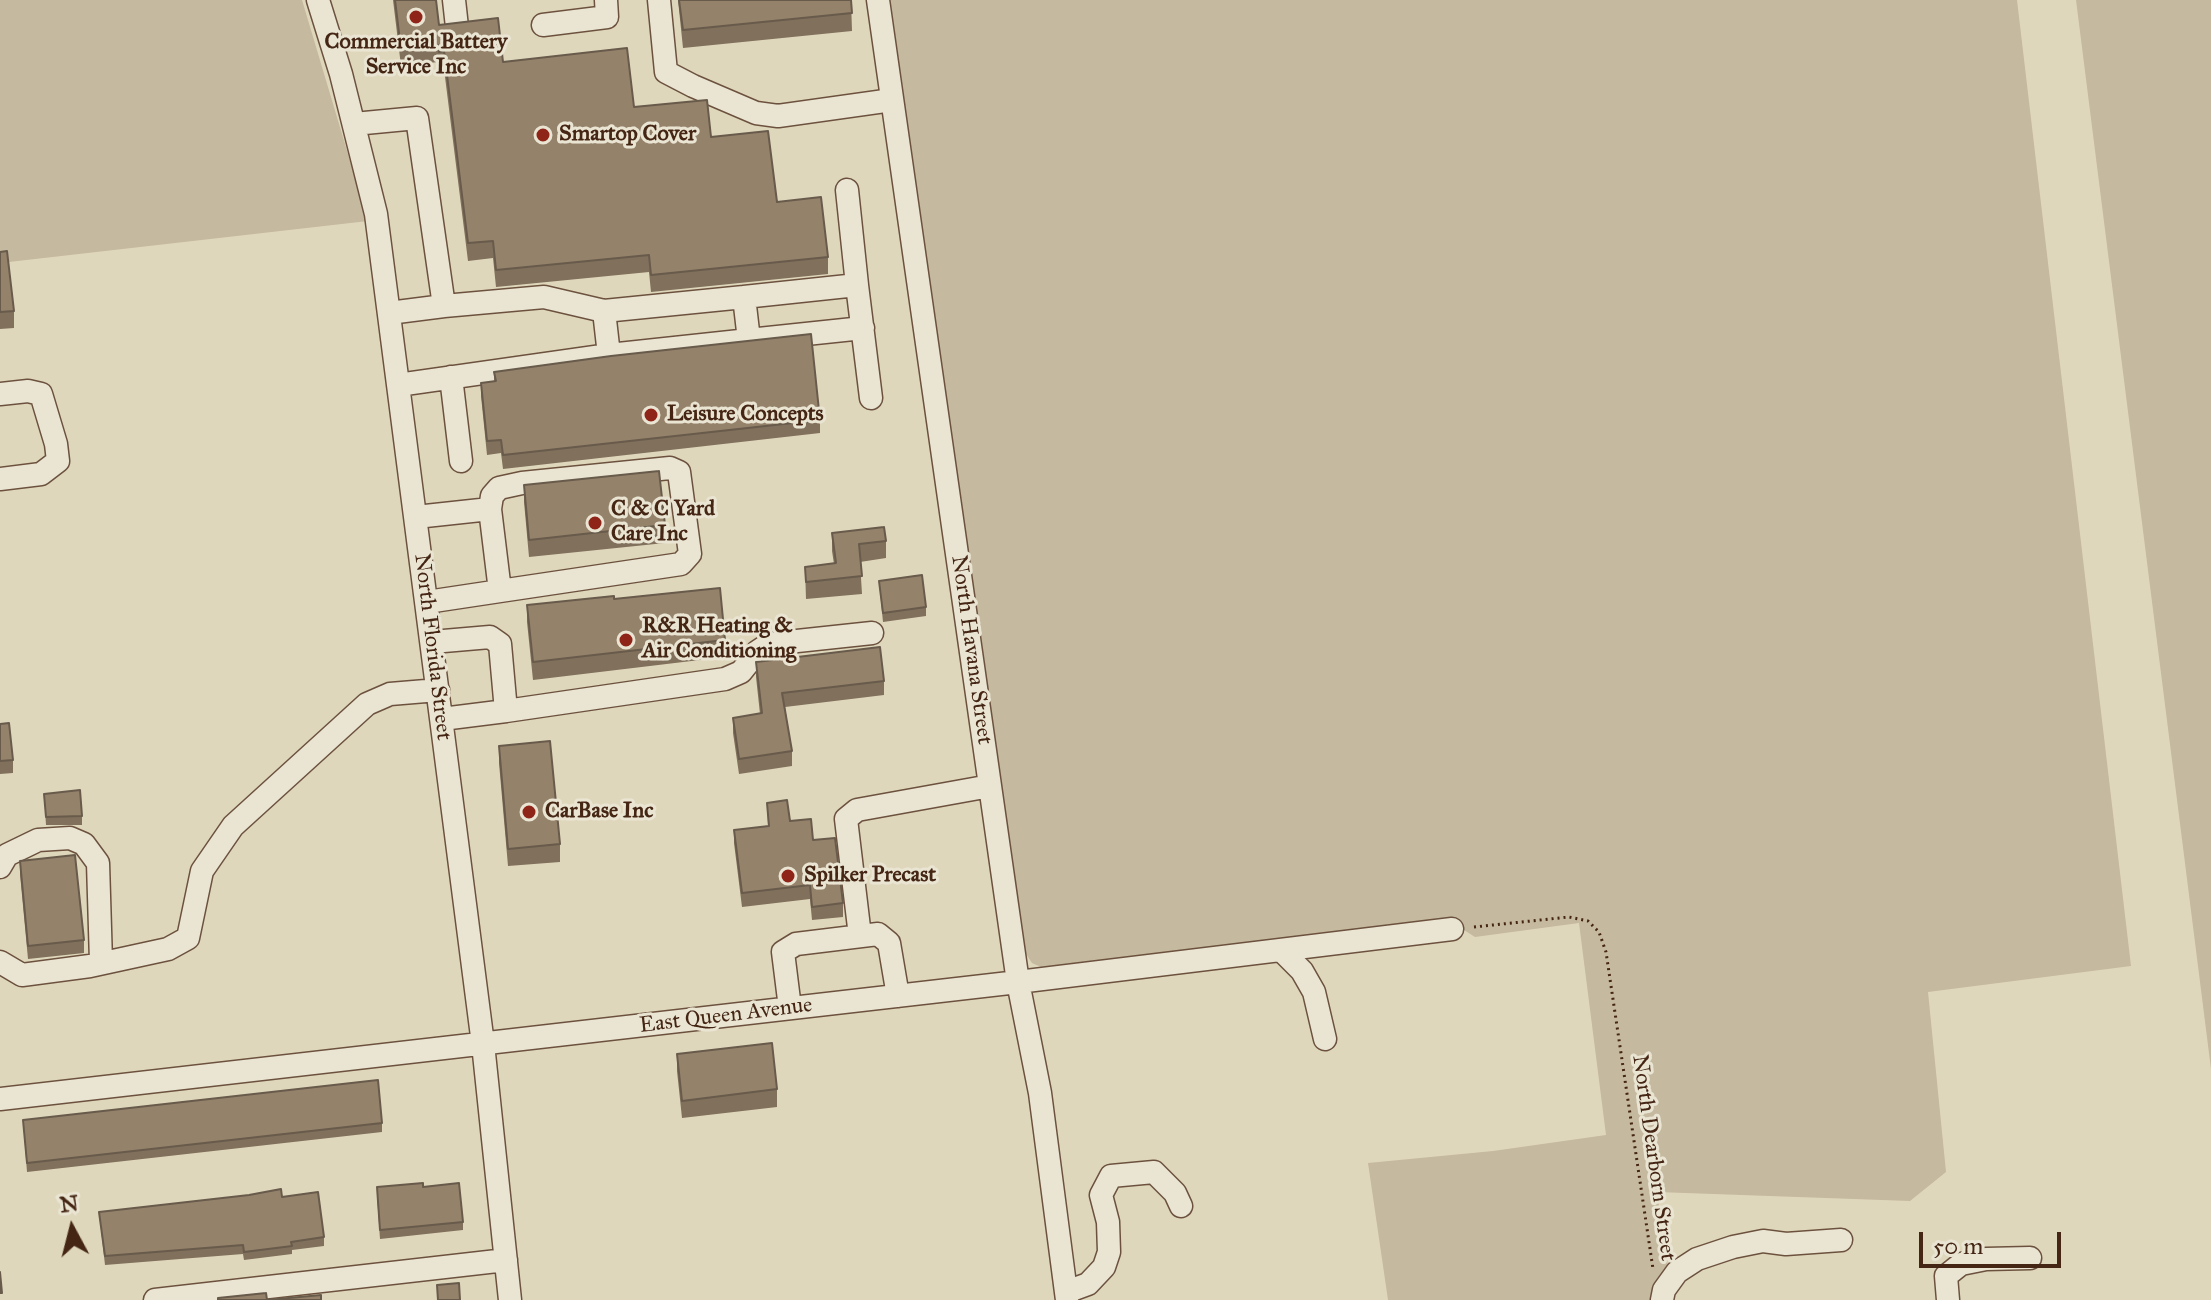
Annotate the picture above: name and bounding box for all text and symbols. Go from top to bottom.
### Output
marker: Commercial Battery Service Inc [407,8,425,26]
place label: Commercial Battery Service Inc [325,30,507,82]
place label: Smartop Cover [559,122,696,148]
marker: Smartop Cover [534,126,552,144]
place label: Leisure Concepts [667,402,824,428]
marker: Leisure Concepts [642,406,660,424]
place label: C & C Yard Care Inc [611,497,715,548]
marker: C & C Yard Care Inc [586,514,604,532]
street label: North Florida Street [407,552,457,742]
street label: North Havana Street [945,554,997,746]
place label: R&R Heating & Air Conditioning [642,614,796,666]
marker: R&R Heating & Air Conditioning [617,631,635,649]
place label: CarBase Inc [545,799,653,825]
marker: CarBase Inc [520,803,538,821]
place label: Spilker Precast [804,863,936,889]
marker: Spilker Precast [779,867,797,885]
street label: East Queen Avenue [638,992,814,1040]
street label: North Dearborn Street [1625,1053,1681,1263]
north arrow [32,1188,112,1268]
text: N [58,1189,80,1218]
scale bar [1923,1216,2065,1266]
text: 50 m [1933,1231,1983,1261]

